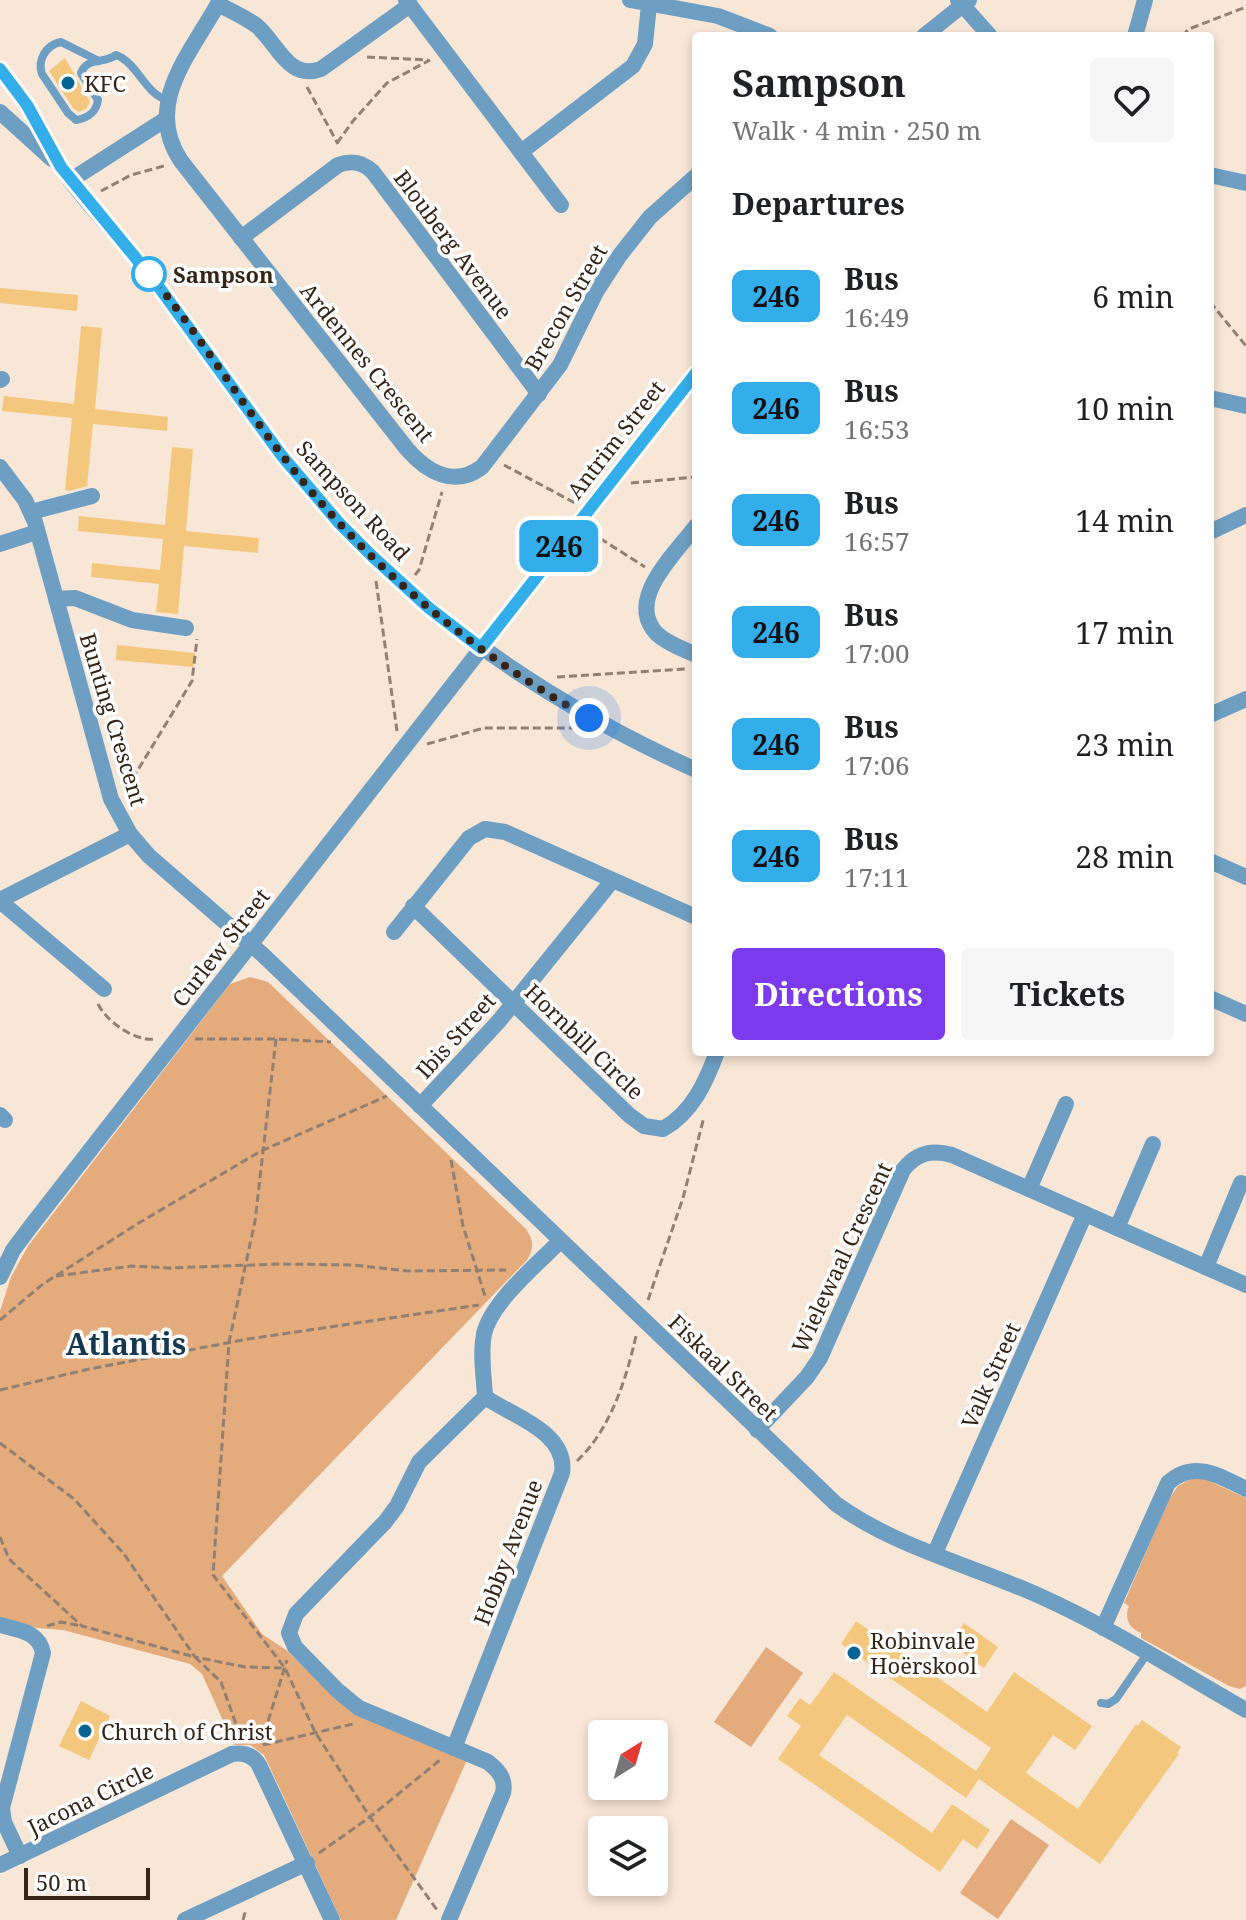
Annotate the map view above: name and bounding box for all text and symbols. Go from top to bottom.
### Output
text: Sampson [732,56,906,108]
button: heart [1090,58,1174,142]
place label: KFC [84,68,126,98]
marker: KFC [59,74,77,92]
text: Walk · 4 min · 250 m [732,112,981,148]
street label: Blouberg Avenue [388,163,520,325]
text: Departures [732,183,905,224]
street label: Brecon Street [517,238,613,376]
marker: Sampson [132,257,166,291]
text: Bus [844,258,899,299]
place label: Sampson [173,259,274,289]
street label: Ardennes Crescent [294,276,442,448]
text: 6 min [1092,276,1174,317]
text: 246 [752,277,800,315]
text: 16:49 [844,299,910,335]
text: Bus [844,370,899,411]
street label: Antrim Street [559,373,671,504]
text: 10 min [1075,388,1174,429]
text: 246 [752,389,800,427]
text: 16:53 [844,411,910,447]
street label: Sampson Road [290,433,418,567]
text: Bus [844,482,899,523]
text: 14 min [1075,500,1174,541]
text: 246 [752,501,800,539]
line badge: 246 [513,520,605,572]
text: 16:57 [844,523,910,559]
text: 246 [535,527,583,565]
text: Bus [844,594,899,635]
text: 17 min [1075,612,1174,653]
text: 246 [752,613,800,651]
street label: Bunting Crescent [73,629,155,809]
text: 17:00 [844,635,910,671]
your location [569,698,609,738]
text: Bus [844,706,899,747]
text: 23 min [1075,724,1174,765]
text: 246 [752,725,800,763]
text: 17:06 [844,747,910,783]
text: Bus [844,818,899,859]
text: 28 min [1075,836,1174,877]
text: 246 [752,837,800,875]
text: 17:11 [844,859,910,895]
street label: Curlew Street [164,881,276,1012]
button: Directions [732,948,945,1040]
button: Tickets [961,948,1174,1040]
street label: Hornbill Circle [519,976,651,1106]
street label: Ibis Street [409,986,502,1084]
street label: Wielewaal Crescent [784,1157,898,1357]
street label: Fiskaal Street [663,1307,785,1427]
street label: Valk Street [953,1317,1027,1433]
district label: Atlantis [66,1323,186,1364]
street label: Hobby Avenue [465,1475,549,1629]
place label: Robinvale Hoërskool [870,1625,977,1680]
marker: Robinvale Hoërskool [845,1644,863,1662]
place label: Church of Christ [101,1716,273,1746]
north arrow [588,1720,668,1800]
map controls [588,1720,668,1896]
marker: Church of Christ [76,1722,94,1740]
street label: Jacona Circle [21,1755,158,1842]
button: layers [588,1816,668,1896]
scale bar [24,1864,150,1900]
text: 50 m [36,1867,87,1897]

